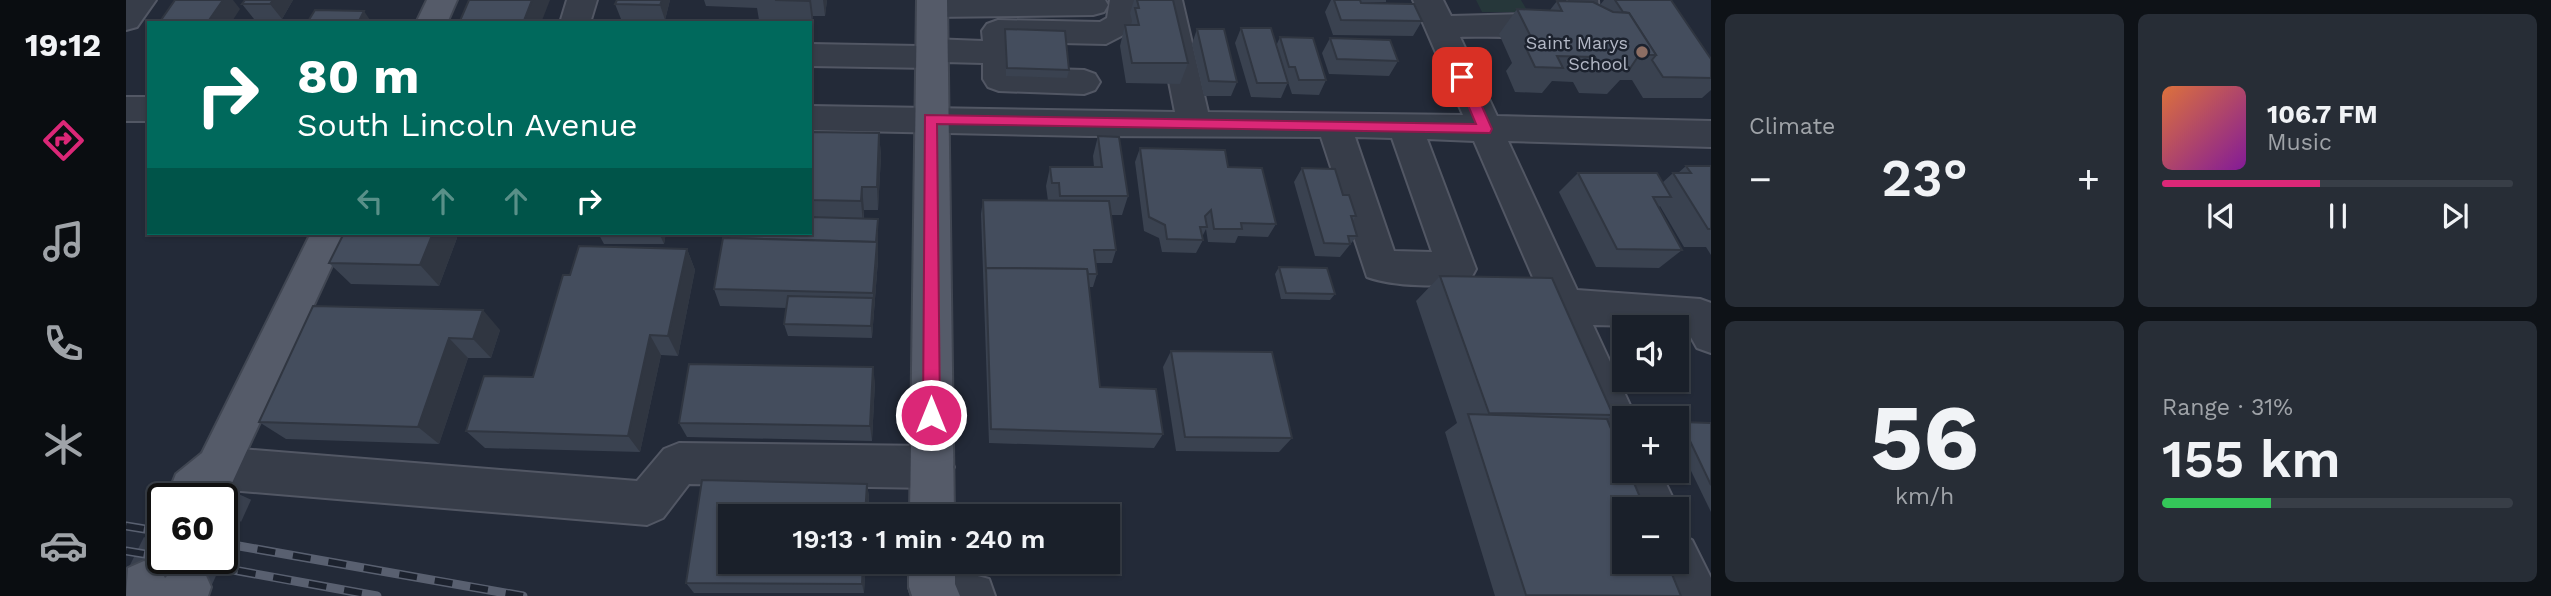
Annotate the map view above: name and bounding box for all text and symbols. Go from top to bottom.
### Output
text: 19:12 [25,26,101,64]
place label: Saint Marys School [1526,32,1628,74]
marker: Saint Marys School [1634,44,1650,60]
text: 80 m [297,47,419,105]
pin [1432,47,1492,107]
icon: right [182,49,273,140]
icon: arrive [1443,58,1481,96]
text: 106.7 FM [2267,99,2378,129]
text: South Lincoln Avenue [297,106,638,144]
text: Climate [1749,113,1835,140]
icon: directions [39,116,88,165]
text: Music [2267,129,2332,156]
text: 23° [1881,148,1968,209]
text: − [1749,157,1772,201]
text: + [2077,157,2100,201]
icon: left [351,182,389,220]
icon: ahead [424,182,462,220]
icon: ahead [497,182,535,220]
icon: right [570,182,608,220]
icon: previous [2202,197,2240,235]
icon: pause [2319,197,2357,235]
icon: next [2436,197,2474,235]
icon: music [39,217,88,266]
map controls [1612,315,1689,574]
button: sound [1612,315,1689,392]
icon: phone [39,319,88,368]
position arrow [894,378,968,452]
text: 56 [1870,384,1979,491]
text: Range · 31% [2162,394,2293,421]
button: + [1612,406,1689,483]
icon: climate [39,420,88,469]
text: 155 km [2162,429,2341,490]
speed limit sign: 60 [147,483,238,574]
text: km/h [1895,483,1954,510]
button: − [1612,497,1689,574]
icon: car [39,521,88,570]
text: 19:13 · 1 min · 240 m [793,524,1045,554]

